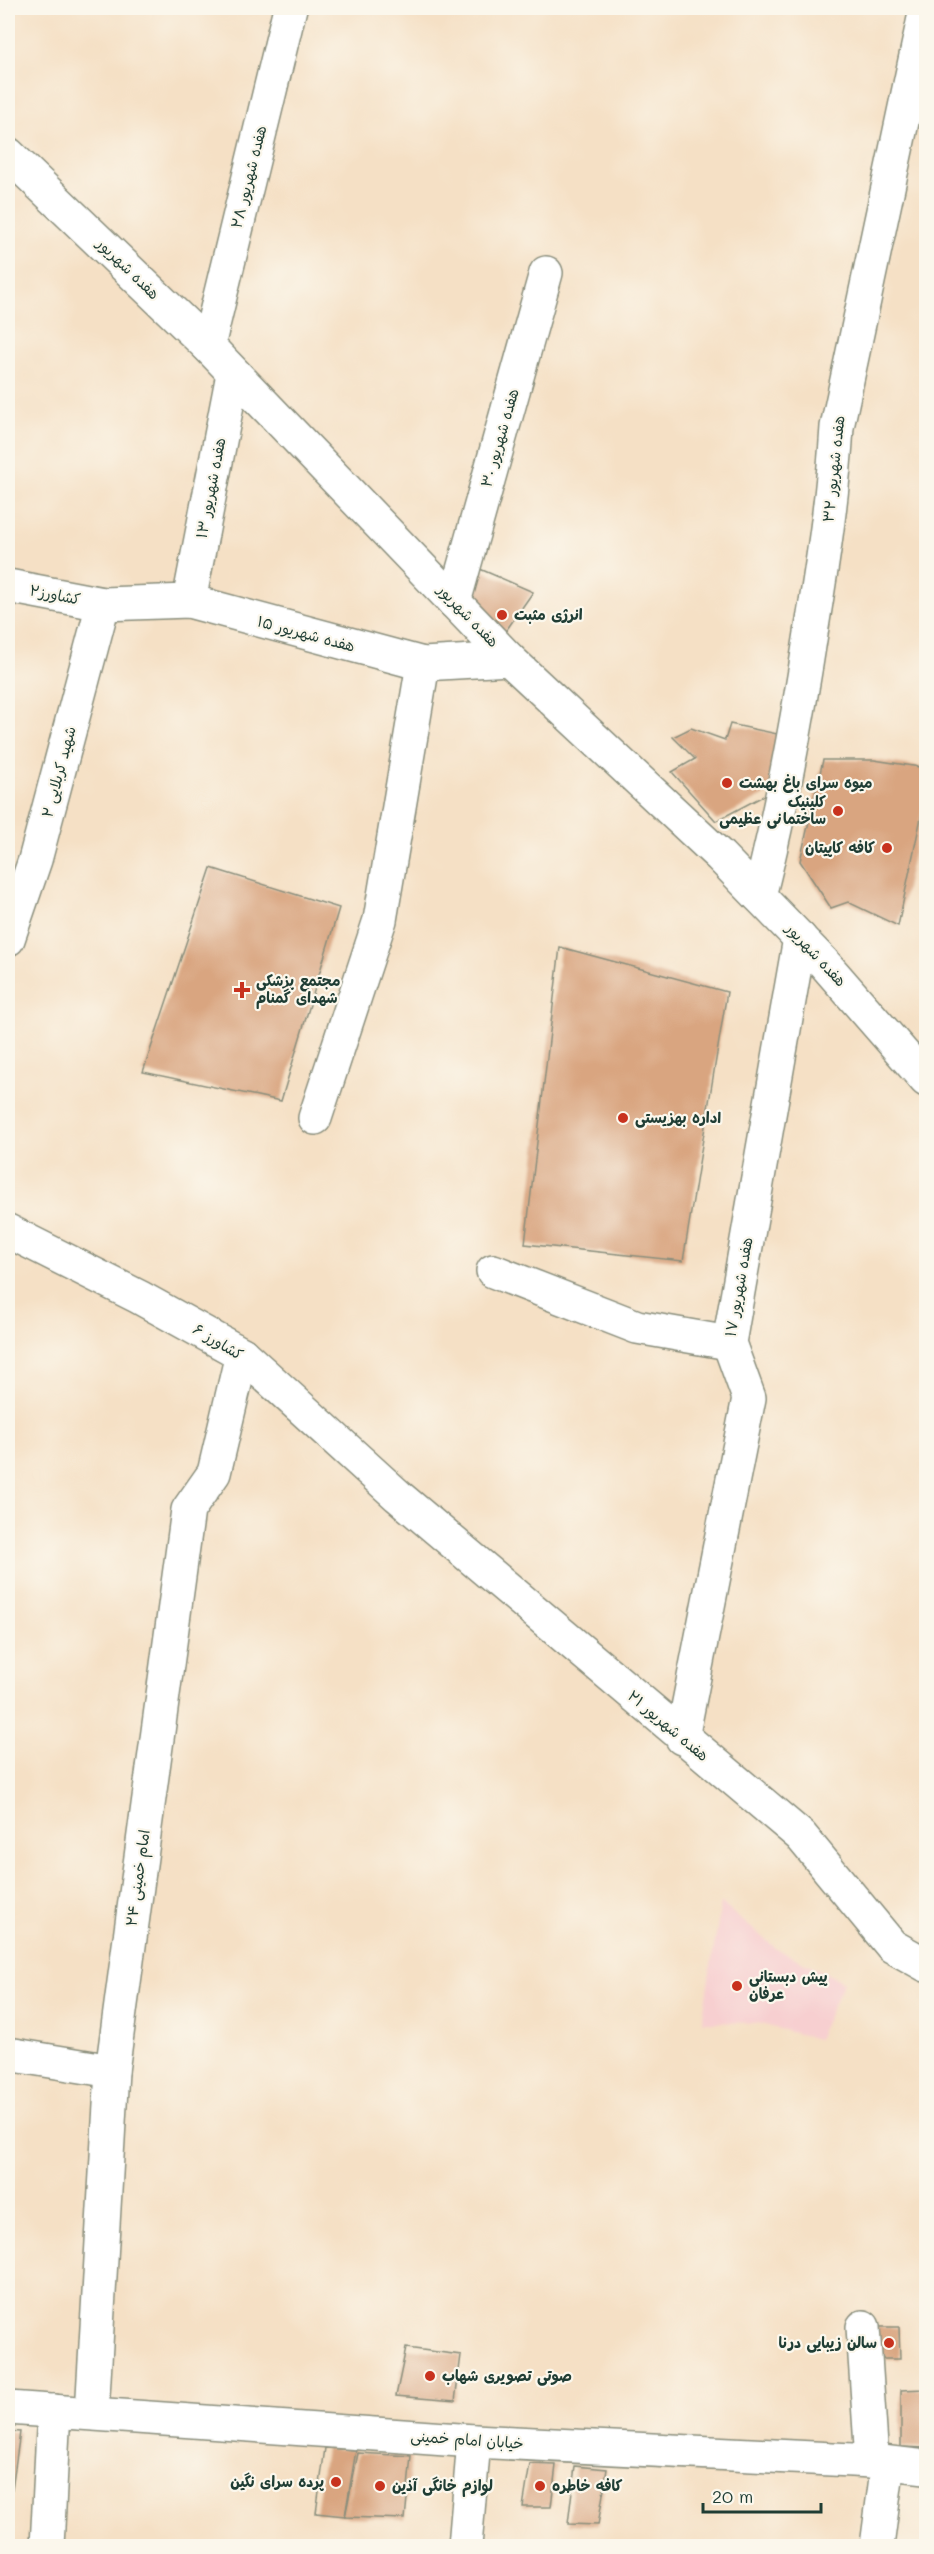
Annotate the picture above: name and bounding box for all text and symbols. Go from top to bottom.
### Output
street label: هفده شهریور ۲۸ [226,123,270,230]
street label: هفده شهریور [92,233,164,303]
street label: هفده شهریور ۳۰ [475,386,523,489]
street label: هفده شهریور ۳۲ [817,415,849,523]
street label: هفده شهریور ۱۳ [190,436,230,540]
street label: کشاورز۲ [28,579,82,609]
street label: هفده شهریور [433,579,504,651]
place label: انرژی مثبت [514,604,583,624]
marker: انرژی مثبت [495,608,509,622]
street label: هفده شهریور ۱۵ [255,610,357,656]
street label: شهید کربلایی ۲ [36,724,81,820]
place label: میوه سرای باغ بهشت [739,772,873,793]
marker: میوه سرای باغ بهشت [720,776,734,790]
place label: کلینیک ساختمانی عظیمی [719,791,826,829]
marker: کلینیک ساختمانی عظیمی [831,804,845,818]
place label: کافه کاپیتان [805,837,875,857]
marker: کافه کاپیتان [880,841,894,855]
street label: هفده شهریور [781,918,851,990]
place label: مجتمع پزشکی شهدای گمنام [256,970,340,1009]
marker: مجتمع پزشکی شهدای گمنام [233,981,251,999]
place label: اداره بهزیستی [635,1107,721,1128]
marker: اداره بهزیستی [616,1111,630,1125]
street label: هفده شهریور ۱۷ [719,1235,757,1338]
street label: کشاورز ۶ [190,1318,247,1364]
street label: هفده شهریور ۲۱ [624,1685,713,1765]
street label: امام خمینی ۲۴ [120,1828,156,1928]
place label: پیش دبستانی عرفان [749,1966,828,2003]
marker: پیش دبستانی عرفان [730,1979,744,1993]
place label: سالن زیبایی درنا [778,2332,877,2353]
marker: سالن زیبایی درنا [882,2336,896,2350]
place label: صوتی تصویری شهاب [442,2365,572,2386]
marker: صوتی تصویری شهاب [423,2369,437,2383]
street label: خیابان امام خمینی [410,2425,524,2455]
place label: پرده سرای نگین [230,2471,325,2491]
marker: پرده سرای نگین [329,2475,343,2489]
place label: لوازم خانگی آذین [392,2475,493,2497]
place label: کافه خاطره [552,2475,623,2495]
scale bar [703,2476,822,2514]
marker: لوازم خانگی آذین [373,2479,387,2493]
marker: کافه خاطره [533,2479,547,2493]
text: 20 m [712,2484,753,2508]

